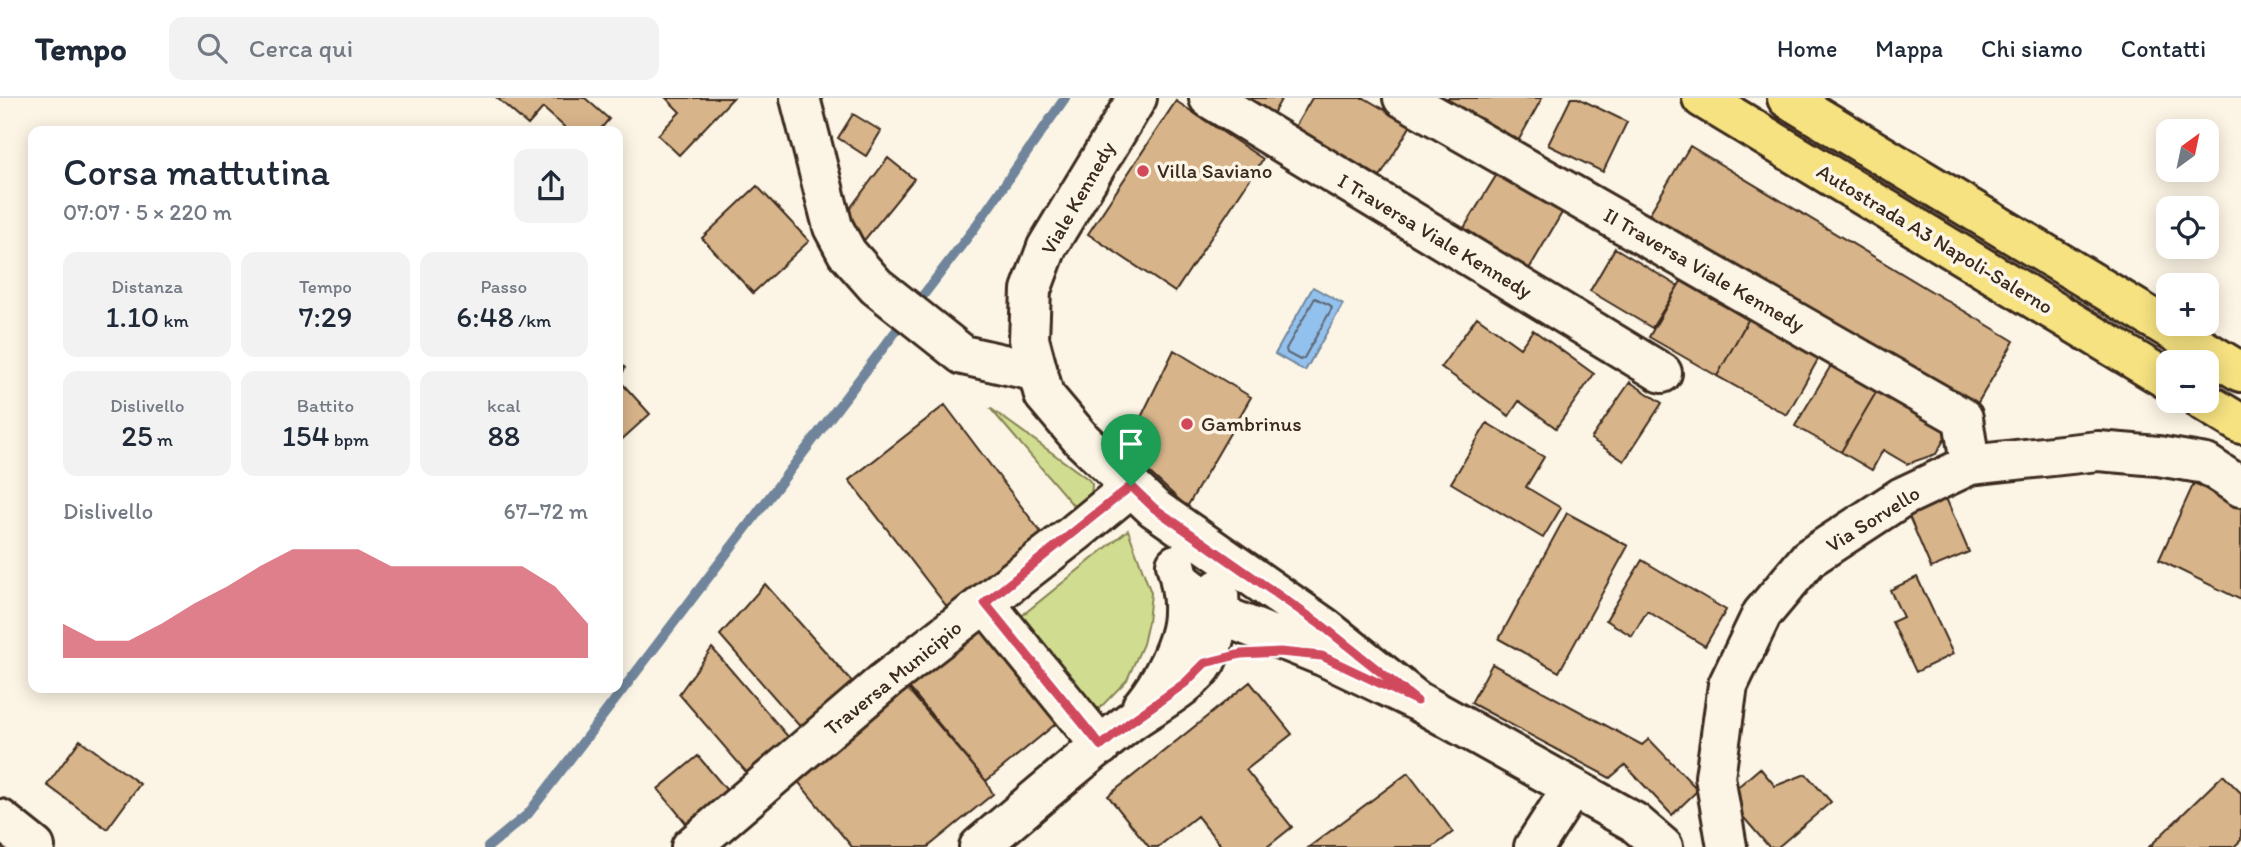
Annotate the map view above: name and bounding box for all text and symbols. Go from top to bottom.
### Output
search box [169,17,659,80]
text: Tempo [35,29,127,68]
icon: search [193,29,231,67]
text: Cerca qui [249,32,353,64]
text: Home [1777,34,1837,63]
text: Mappa [1875,34,1943,63]
text: Chi siamo [1981,34,2083,63]
text: Contatti [2121,34,2206,63]
north arrow [2156,119,2219,182]
map controls [2156,119,2219,413]
street label: Viale Kennedy [1035,137,1120,259]
text: Corsa mattutina [63,149,330,195]
button: share [514,149,588,223]
place label: Villa Saviano [1157,158,1272,183]
street label: Autostrada A3 Napoli-Salerno [1813,158,2058,319]
marker: Villa Saviano [1135,163,1151,179]
street label: I Traversa Viale Kennedy [1334,168,1537,304]
button: locate [2156,196,2219,259]
text: 07:07 · 5 × 220 m [63,198,232,226]
street label: II Traversa Viale Kennedy [1599,202,1809,337]
button: + [2156,273,2219,336]
text: Distanza [111,275,183,298]
text: Tempo [299,275,352,298]
text: Passo [480,275,527,298]
text: 1.10 [106,298,159,335]
text: 7:29 [299,298,352,335]
text: 6:48 [456,298,514,335]
text: km [159,309,189,332]
text: /km [514,309,551,332]
button: − [2156,350,2219,413]
text: Dislivello [110,394,184,417]
text: Battito [297,394,354,417]
text: kcal [487,394,521,417]
place label: Gambrinus [1201,411,1302,436]
pin [1101,414,1161,486]
marker: Gambrinus [1179,416,1195,432]
text: 25 [121,417,153,454]
text: 154 [282,417,330,454]
text: 88 [487,417,520,454]
icon: arrive [1112,425,1150,463]
text: m [153,428,173,451]
text: bpm [330,428,369,451]
street label: Via Sorvello [1821,480,1924,557]
text: Dislivello [63,497,153,525]
text: 67–72 m [504,497,588,525]
street label: Traversa Municipio [819,615,966,741]

